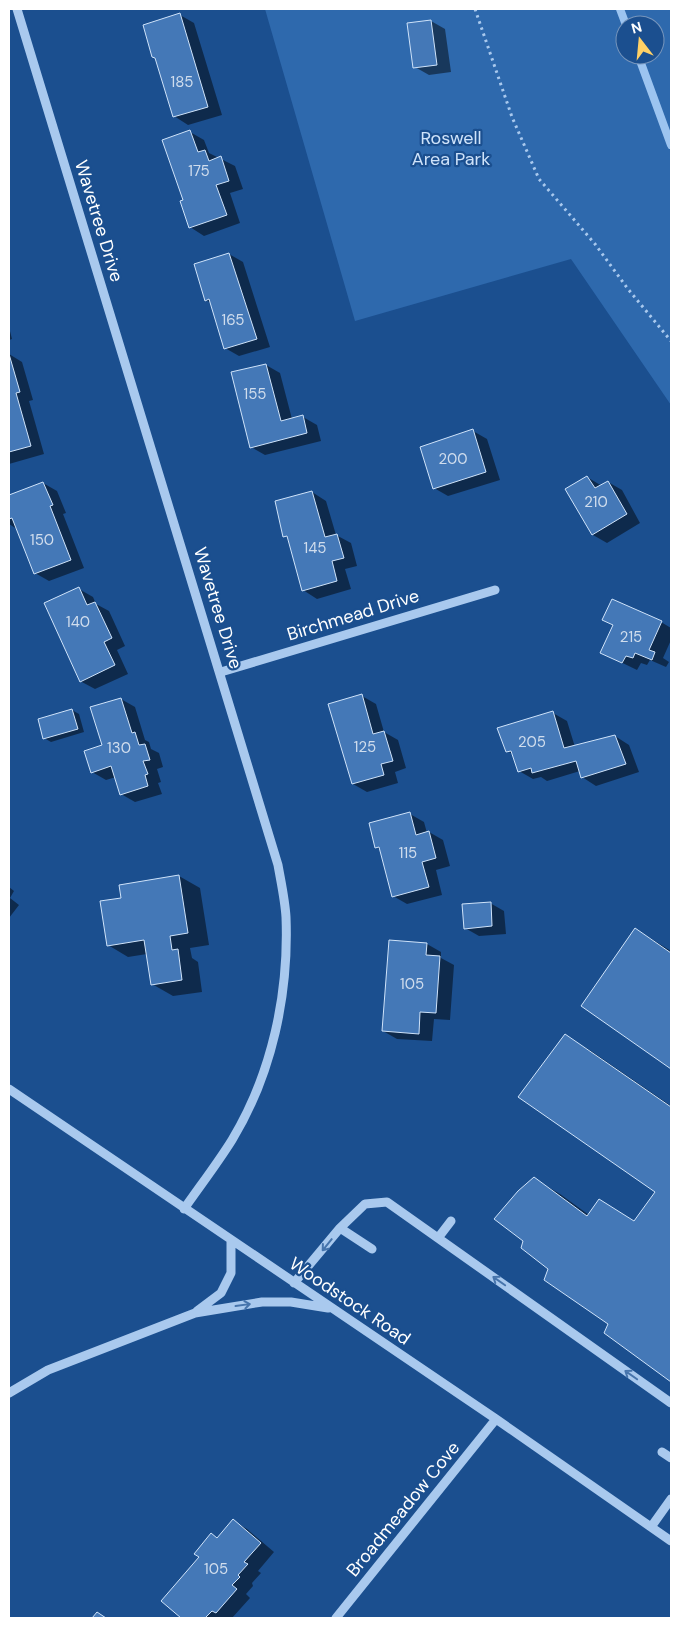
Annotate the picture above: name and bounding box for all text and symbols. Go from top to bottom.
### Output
north arrow [615,15,665,65]
text: N [629,17,644,38]
house number: 185 [171,72,193,92]
park label: Roswell Area Park [412,126,490,171]
street label: Wavetree Drive [69,157,129,285]
house number: 175 [188,161,210,181]
house number: 165 [222,310,244,330]
house number: 155 [244,384,266,404]
house number: 200 [438,449,468,469]
house number: 210 [584,492,608,512]
house number: 150 [30,530,54,550]
house number: 145 [304,538,326,558]
street label: Wavetree Drive [188,544,248,672]
street label: Birchmead Drive [284,584,422,646]
house number: 140 [66,612,90,632]
house number: 215 [620,627,642,647]
house number: 205 [518,732,546,752]
house number: 125 [354,737,376,757]
house number: 130 [107,738,131,758]
house number: 115 [399,843,417,863]
house number: 105 [400,974,424,994]
one-way arrow [321,1238,332,1251]
street label: Woodstock Road [285,1252,415,1350]
one-way arrow [492,1276,506,1286]
one-way arrow [235,1300,251,1310]
one-way arrow [625,1370,639,1380]
street label: Broadmeadow Cove [341,1436,465,1582]
house number: 105 [204,1559,228,1579]

